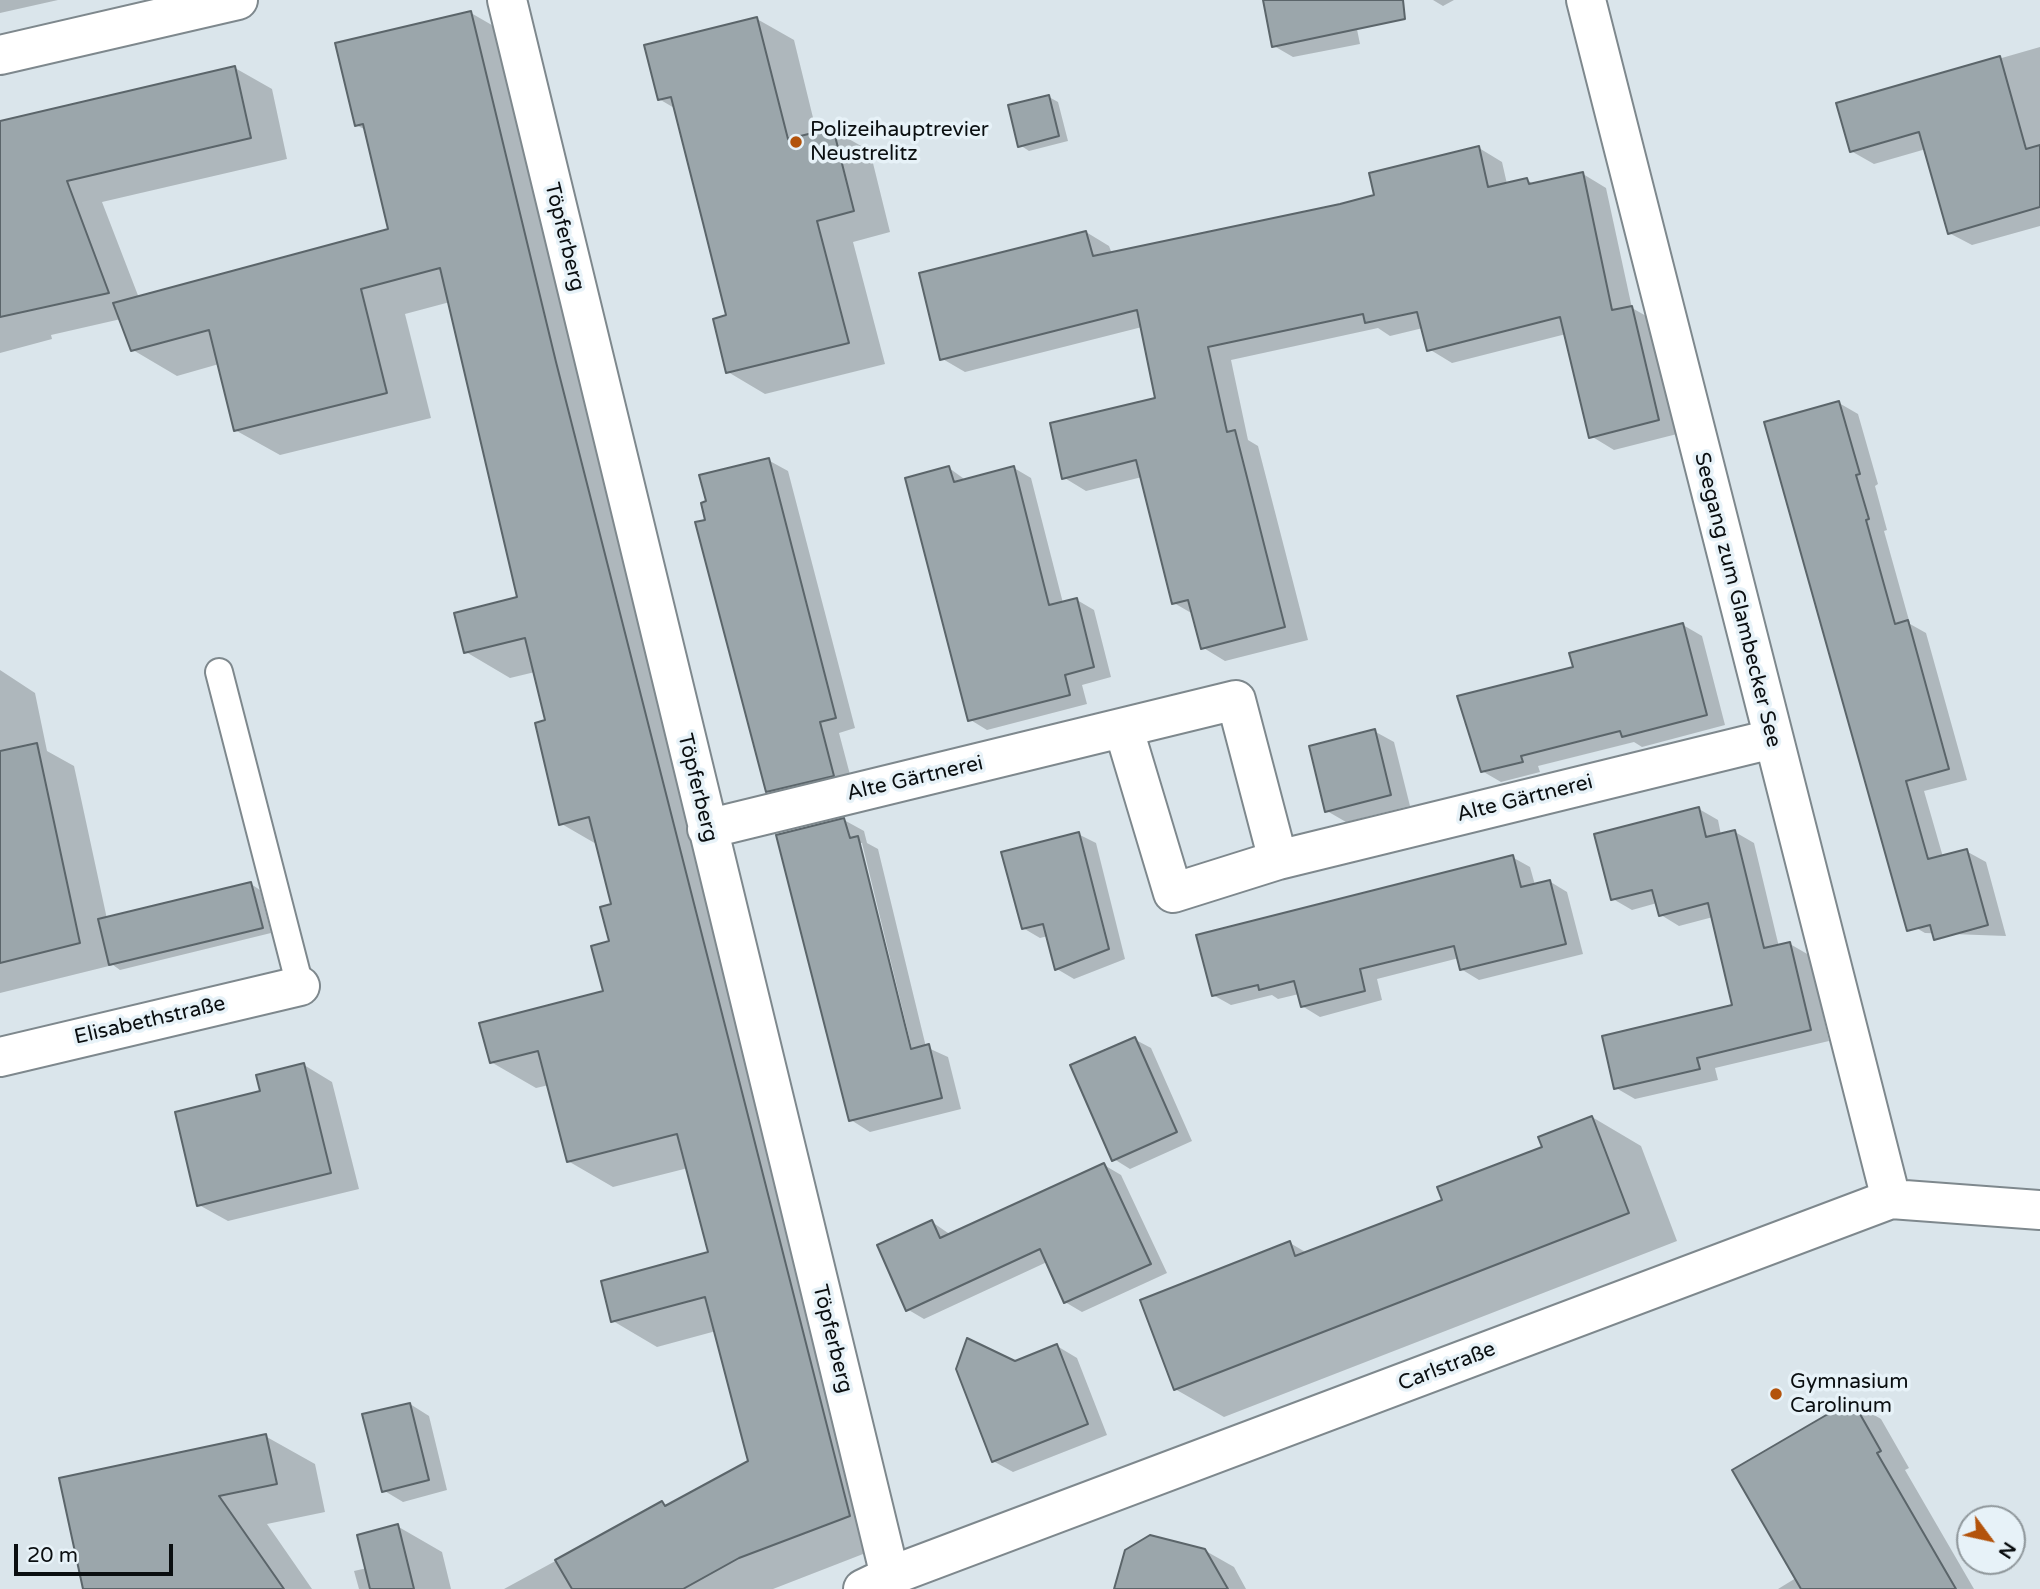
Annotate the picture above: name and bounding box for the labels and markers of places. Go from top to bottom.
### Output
place label: Polizeihauptrevier Neustrelitz [810,117,989,167]
marker: Polizeihauptrevier Neustrelitz [788,134,804,150]
place label: Gymnasium Carolinum [1790,1369,1908,1419]
marker: Gymnasium Carolinum [1768,1386,1784,1402]

